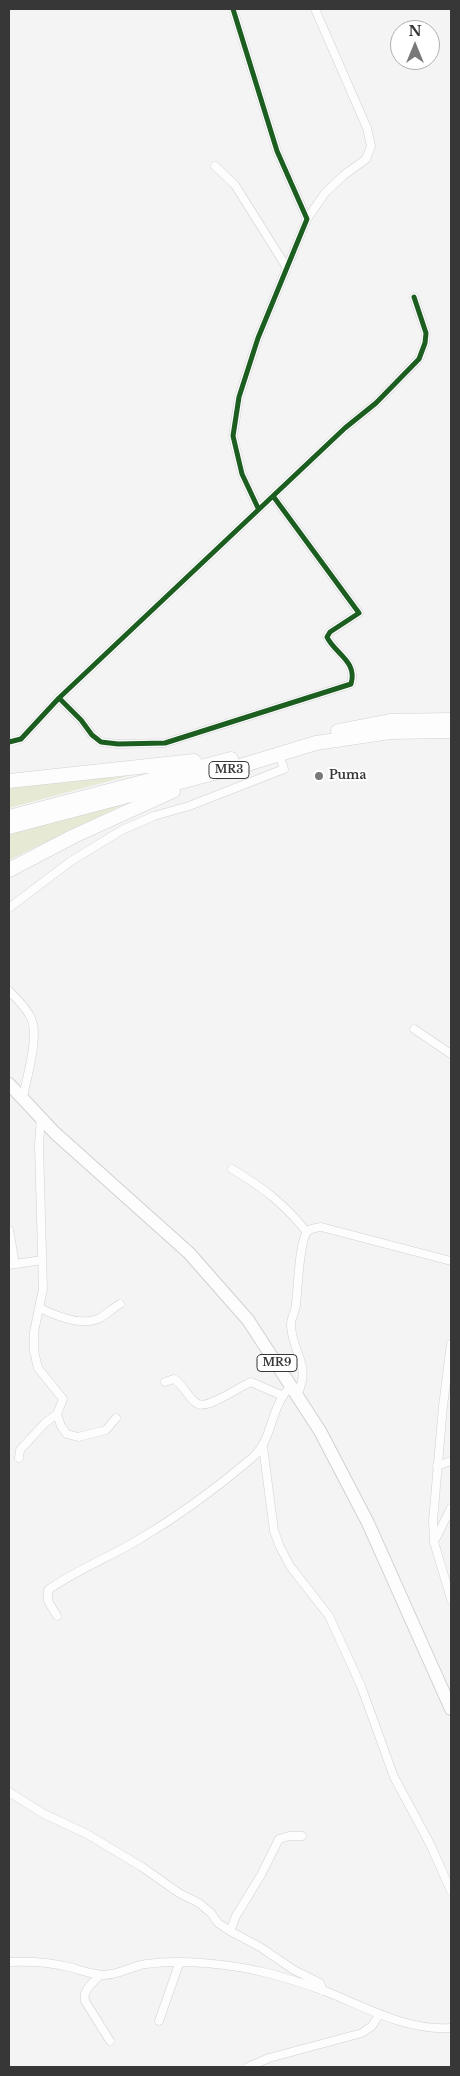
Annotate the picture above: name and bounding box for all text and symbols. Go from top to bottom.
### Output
north arrow [390,20,440,70]
text: N [408,22,422,40]
road number: MR3 [209,762,249,778]
place label: Puma [329,769,366,783]
marker: Puma [313,770,325,782]
road number: MR9 [257,1355,297,1372]

